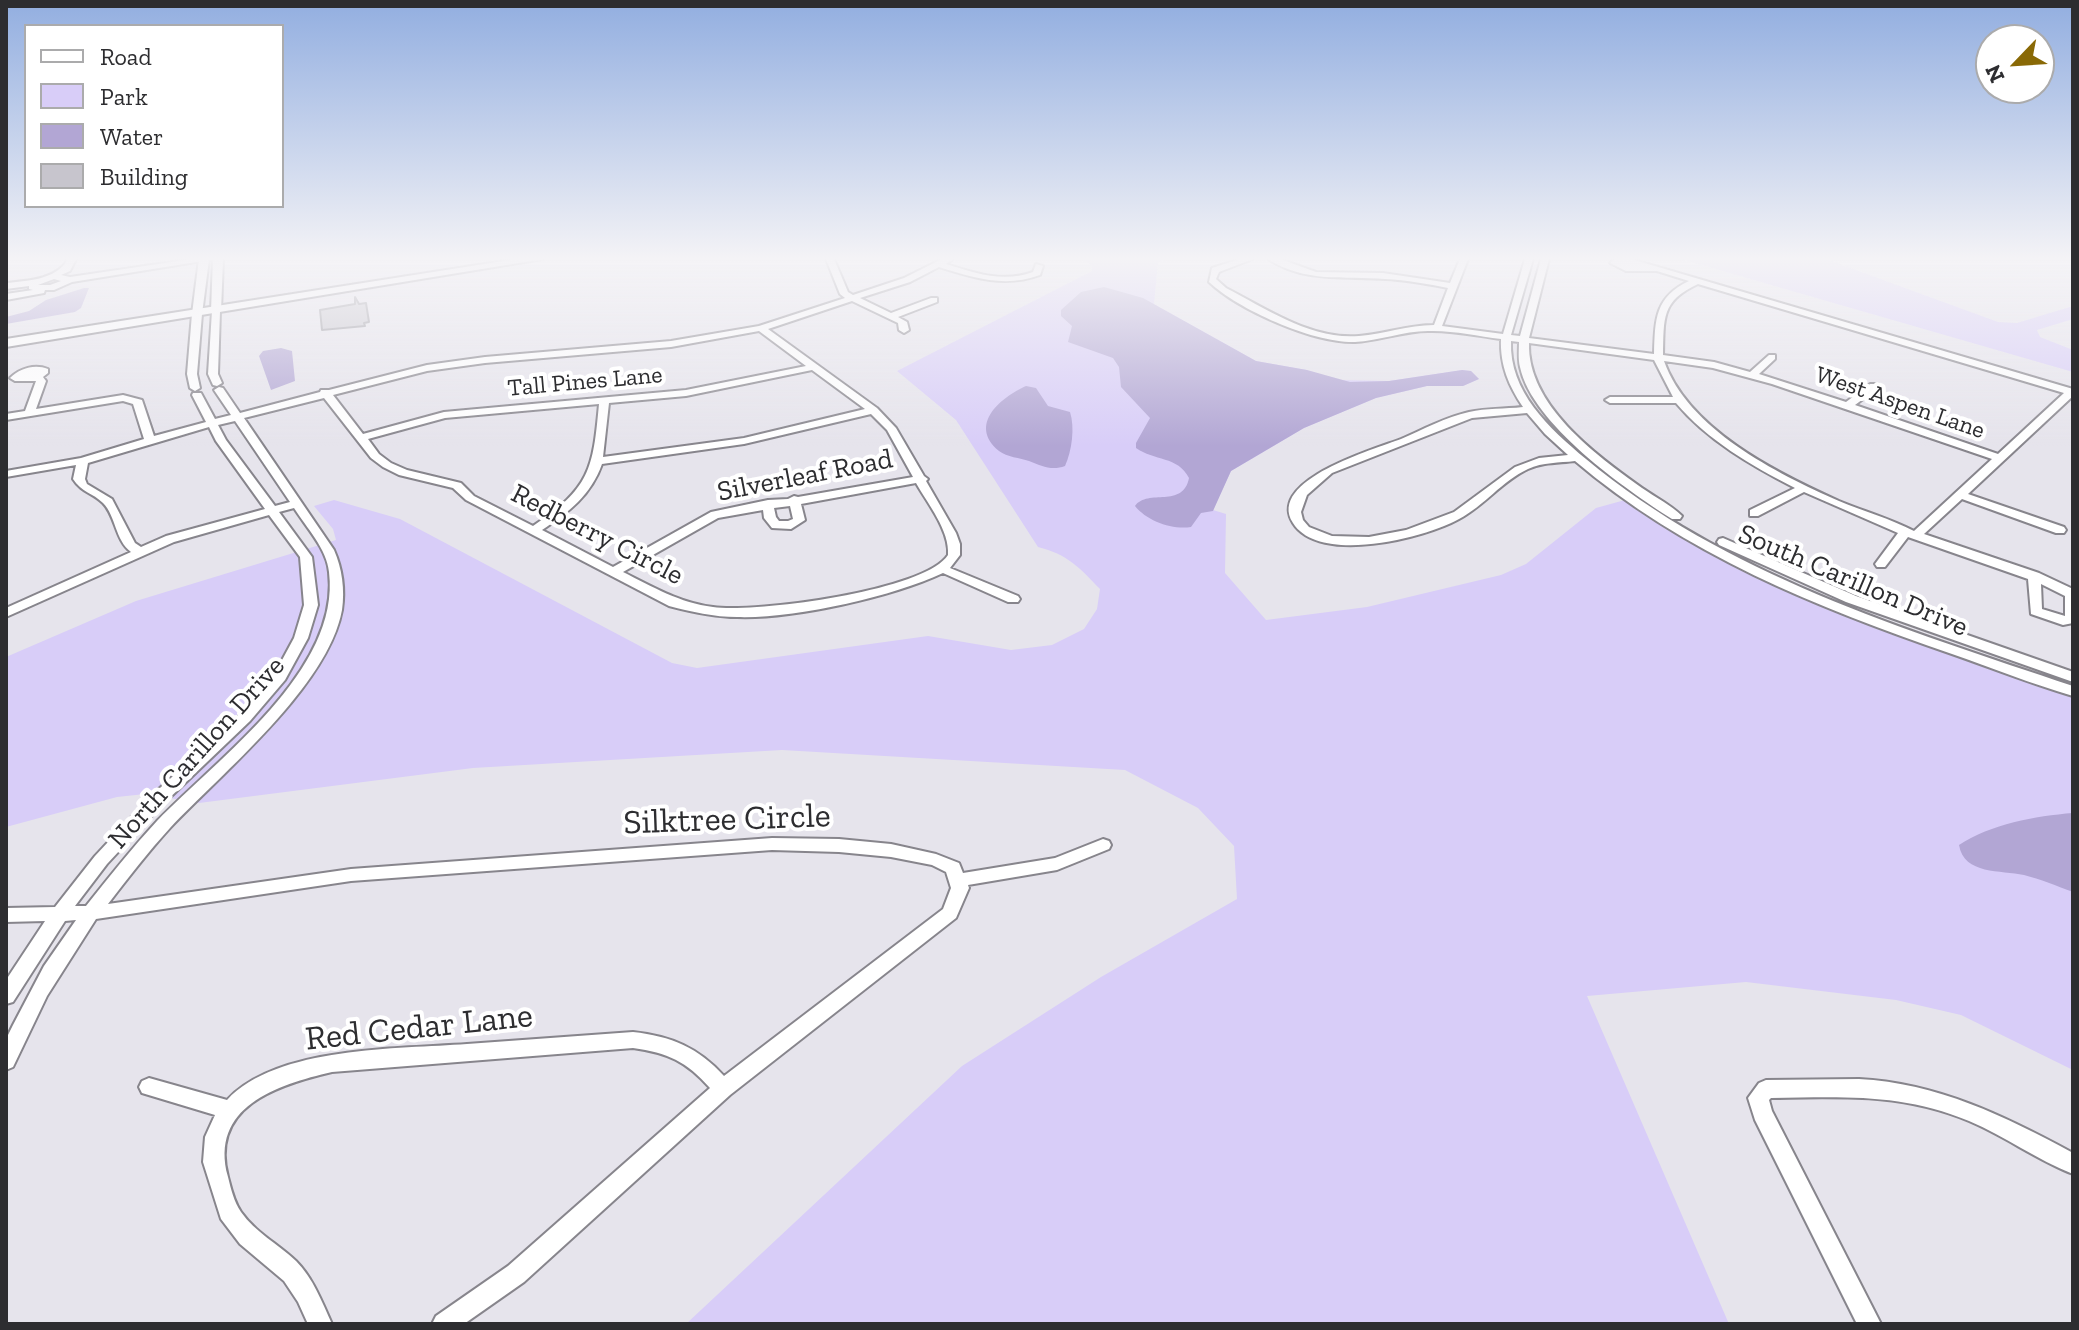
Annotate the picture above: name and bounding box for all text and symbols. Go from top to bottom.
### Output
legend [24,24,284,208]
north arrow [1975,24,2055,104]
text: Road [100,42,152,71]
text: N [1979,60,2010,87]
text: Park [100,82,148,111]
text: Water [100,122,163,151]
text: Building [100,162,188,191]
street label: Tall Pines Lane [506,361,664,403]
street label: West Aspen Lane [1812,361,1988,445]
street label: Silverleaf Road [714,443,896,509]
street label: Redberry Circle [505,477,689,593]
street label: South Carillon Drive [1733,517,1973,645]
street label: North Carillon Drive [102,650,292,856]
street label: Silktree Circle [623,796,831,844]
street label: Red Cedar Lane [303,996,535,1060]

